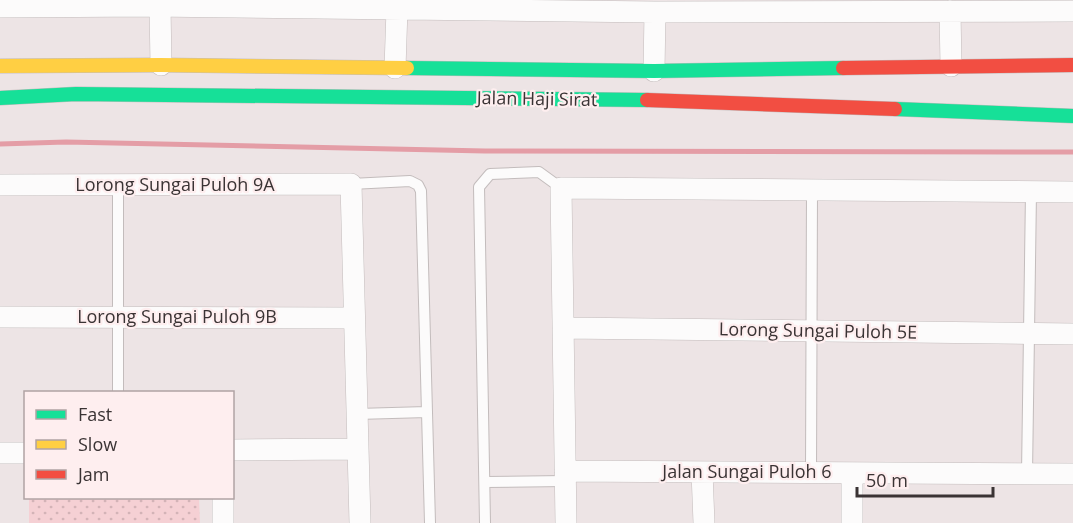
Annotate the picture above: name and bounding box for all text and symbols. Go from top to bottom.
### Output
street label: Jalan Haji Sirat [475,85,597,111]
street label: Lorong Sungai Puloh 9A [75,172,275,196]
street label: Lorong Sungai Puloh 9B [77,304,277,328]
street label: Lorong Sungai Puloh 5E [719,316,917,344]
legend [24,391,234,499]
text: Fast [78,402,112,426]
text: Slow [78,432,117,456]
street label: Jalan Sungai Puloh 6 [660,459,832,483]
scale bar [857,460,994,498]
text: Jam [76,462,110,486]
text: 50 m [866,468,908,492]

